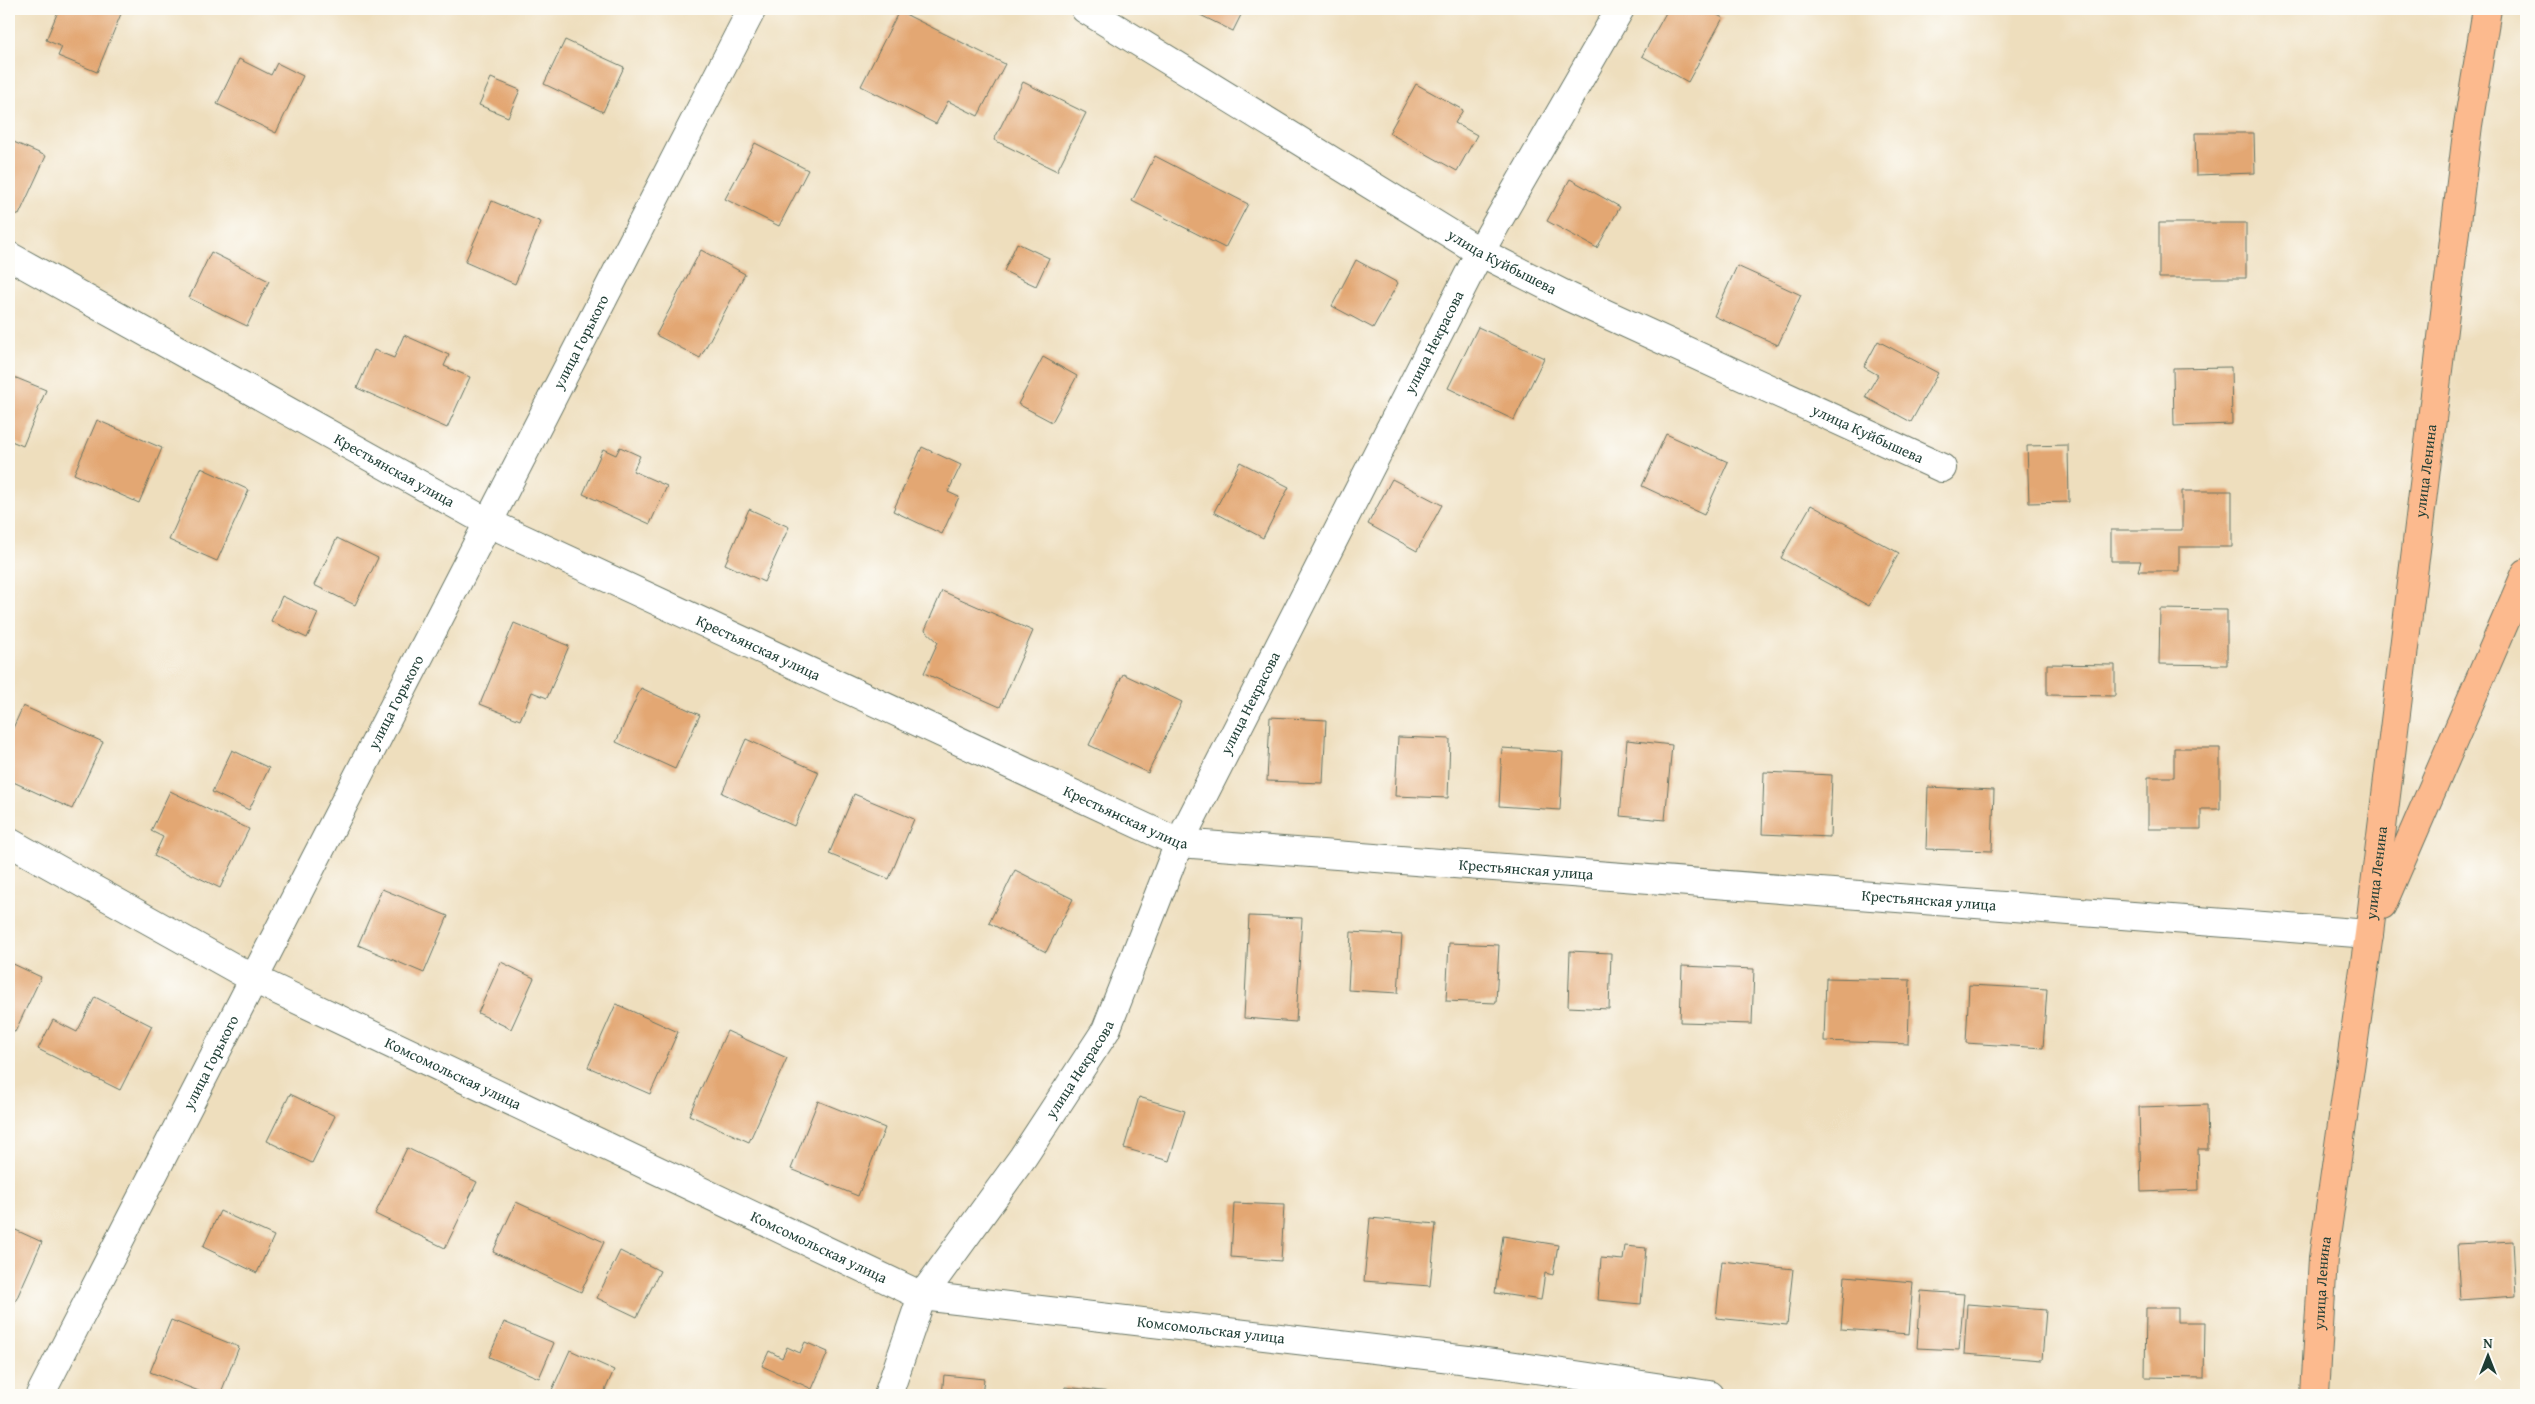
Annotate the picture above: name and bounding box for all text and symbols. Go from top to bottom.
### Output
street label: улица Куйбышева [1443,223,1561,299]
street label: улица Некрасова [1398,286,1469,398]
street label: улица Горького [547,290,614,393]
street label: улица Куйбышева [1808,398,1928,468]
street label: улица Ленина [2409,422,2441,520]
street label: Крестьянская улица [331,428,459,512]
street label: Крестьянская улица [693,610,825,686]
street label: улица Некрасова [1214,647,1285,759]
street label: улица Горького [362,651,429,754]
street label: Крестьянская улица [1060,780,1189,854]
street label: улица Ленина [2360,824,2392,922]
street label: Крестьянская улица [1458,853,1595,885]
street label: Крестьянская улица [1861,884,1998,916]
street label: улица Горького [177,1011,244,1114]
street label: улица Некрасова [1040,1017,1119,1123]
street label: Комсомольская улица [382,1032,526,1115]
street label: Комсомольская улица [747,1205,892,1288]
street label: улица Ленина [2308,1234,2336,1332]
street label: Комсомольская улица [1136,1310,1287,1349]
north arrow [2462,1332,2512,1382]
text: N [2483,1333,2493,1353]

